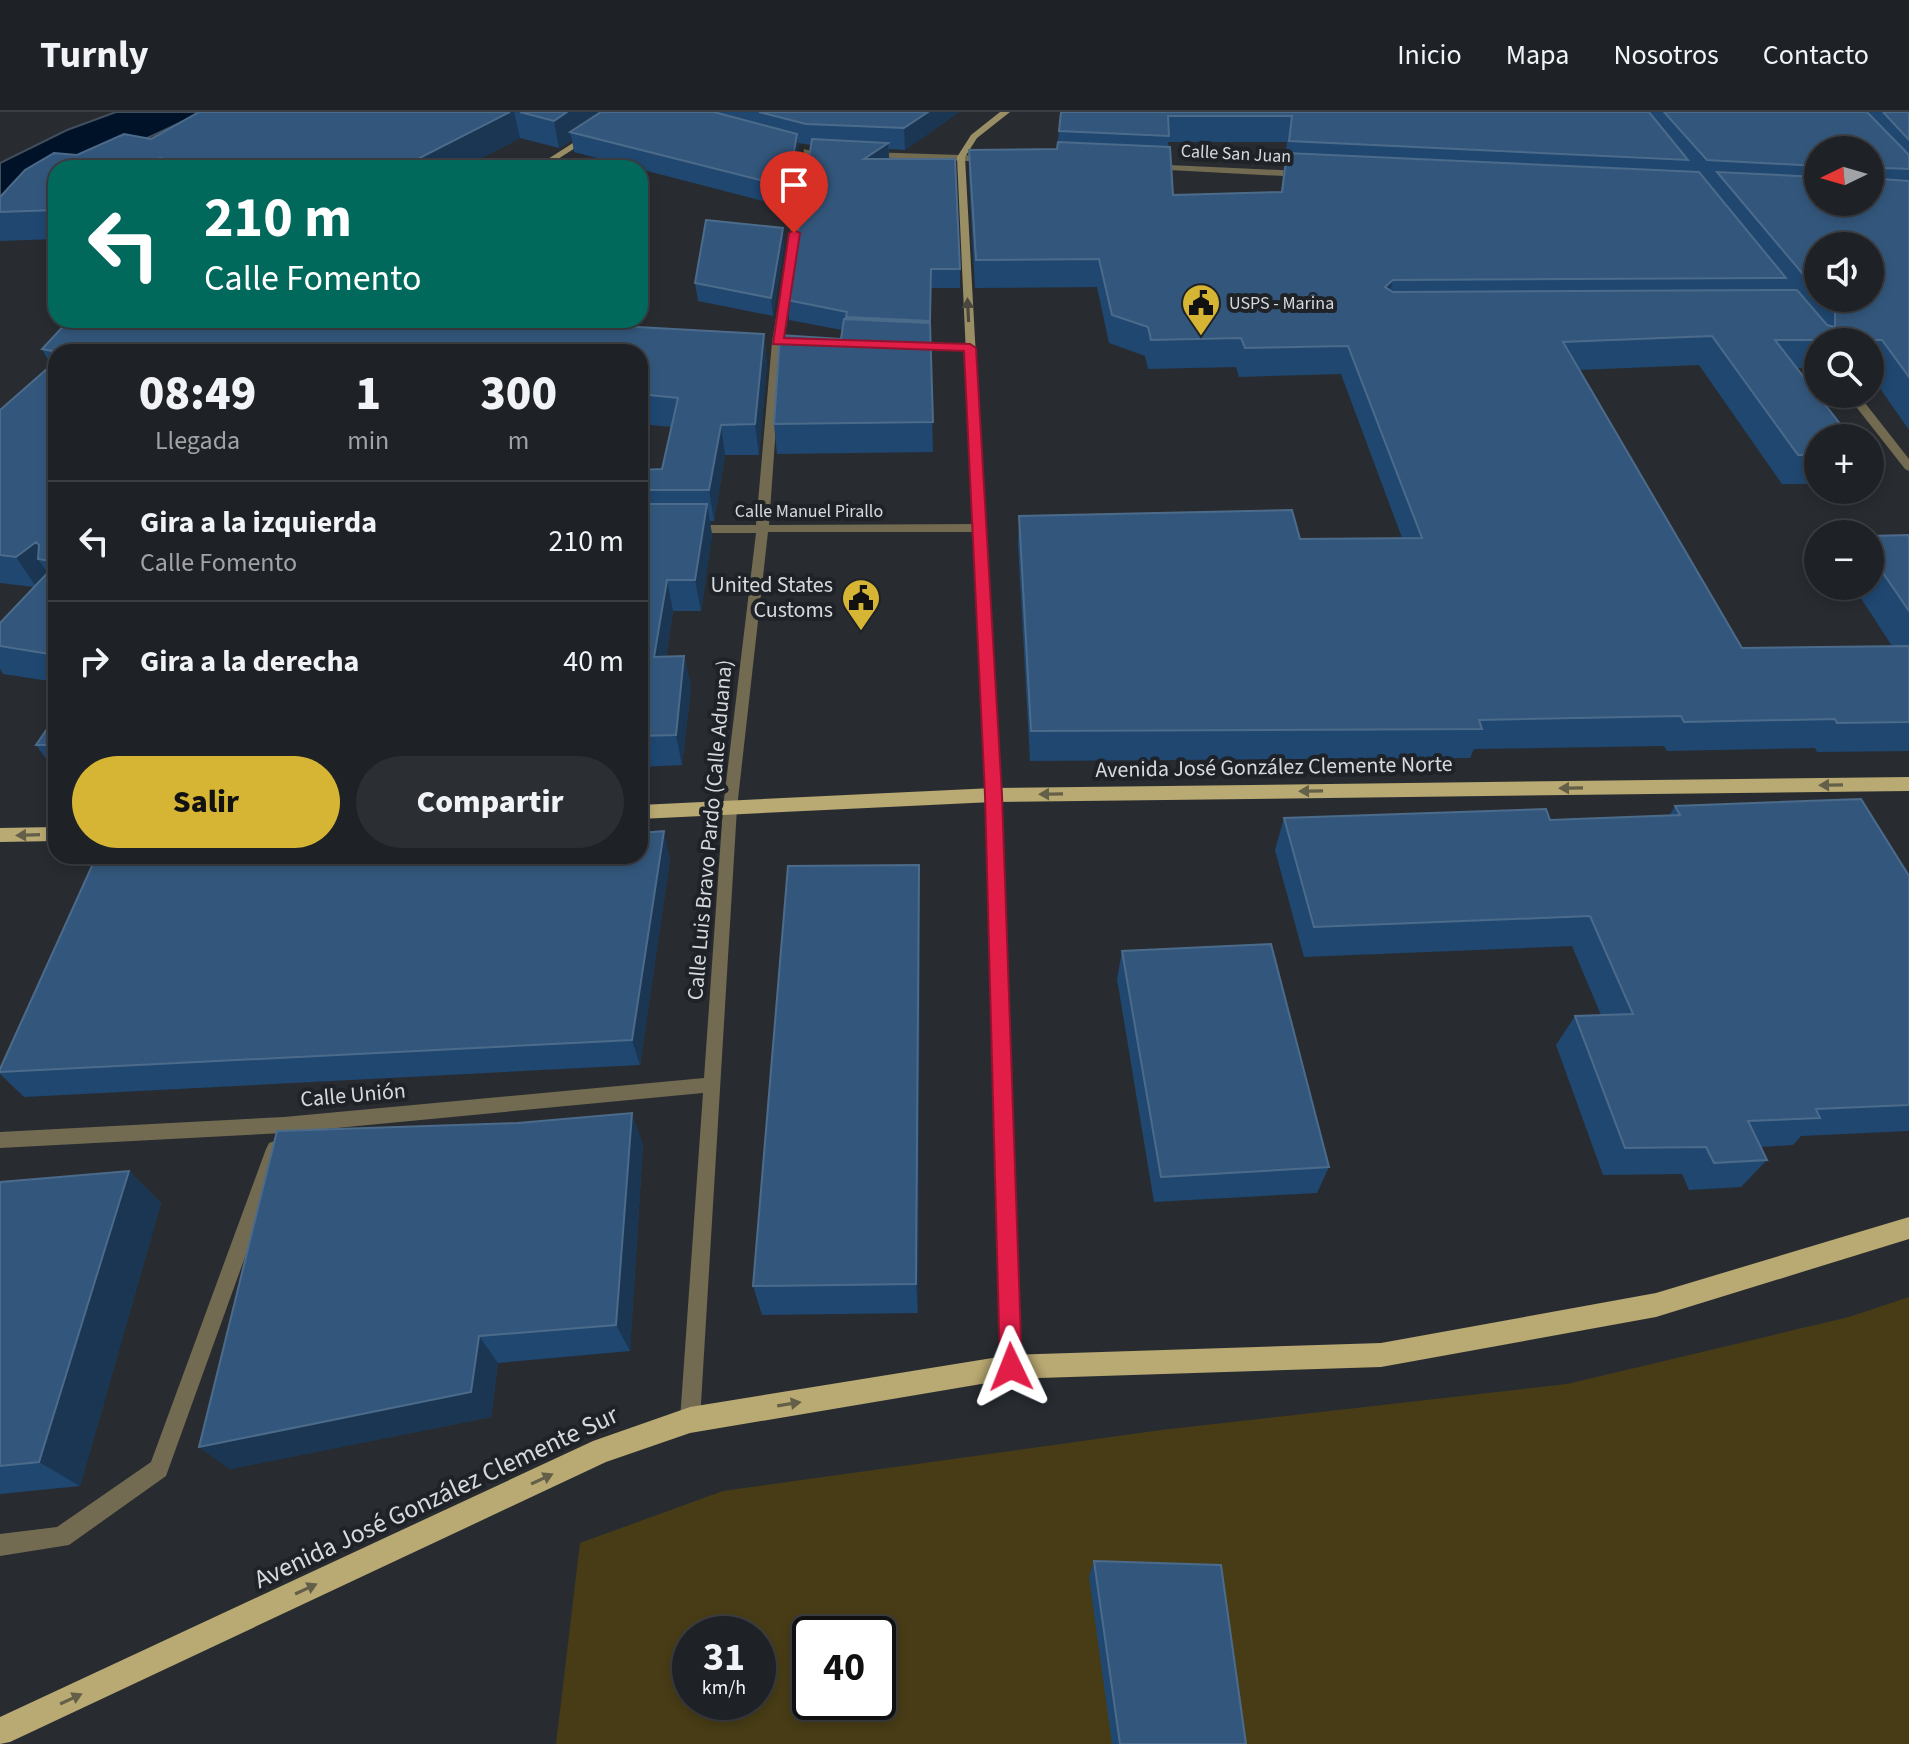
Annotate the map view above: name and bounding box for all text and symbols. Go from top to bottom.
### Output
text: Turnly [40,28,149,82]
text: Inicio [1397,35,1462,75]
text: Mapa [1506,35,1569,75]
text: Nosotros [1613,35,1719,75]
text: Contacto [1763,35,1869,75]
north arrow [1804,136,1884,216]
map controls [1804,136,1884,600]
street label: Calle San Juan [1180,139,1292,169]
pin [760,151,828,233]
icon: arrive [772,163,816,207]
text: 210 m [204,179,352,258]
icon: left [72,192,176,296]
button: sound [1804,232,1884,312]
text: Calle Fomento [204,253,422,304]
public building icon: USPS - Marina [1180,282,1222,337]
place label: USPS - Marina [1229,291,1334,316]
one-way arrow [961,297,974,322]
button: search [1804,328,1884,408]
text: 08:49 [139,360,256,428]
text: 1 [355,360,381,428]
text: 300 [480,360,557,428]
text: Llegada [155,422,240,459]
text: min [347,422,389,459]
text: m [508,422,529,459]
button: + [1804,424,1884,504]
street label: Calle Manuel Pirallo [735,499,883,524]
text: Gira a la izquierda [140,501,377,544]
icon: left [72,519,116,563]
text: 210 m [548,520,624,563]
button: − [1804,520,1884,600]
text: Calle Fomento [140,544,297,581]
place label: United States Customs [710,569,833,626]
public building icon: United States Customs [840,577,882,632]
icon: right [72,639,116,683]
text: Gira a la derecha [140,640,359,683]
text: 40 m [563,640,624,683]
street label: Calle Luis Bravo Pardo (Calle Aduana) [679,658,741,1002]
street label: Avenida José González Clemente Norte [1095,748,1453,786]
button: Salir [72,756,340,848]
button: Compartir [356,756,624,848]
one-way arrow [1818,779,1843,791]
one-way arrow [1558,782,1583,794]
one-way arrow [1298,785,1323,797]
one-way arrow [1038,788,1063,800]
one-way arrow [15,828,40,841]
street label: Calle Unión [299,1074,407,1116]
position arrow [969,1325,1053,1409]
street label: Avenida José González Clemente Sur [248,1396,625,1598]
one-way arrow [777,1397,802,1409]
one-way arrow [530,1472,553,1485]
one-way arrow [294,1582,318,1596]
speed limit sign: 40 [792,1616,896,1720]
text: 31 [703,1629,745,1686]
text: km/h [702,1674,746,1702]
one-way arrow [59,1692,82,1706]

